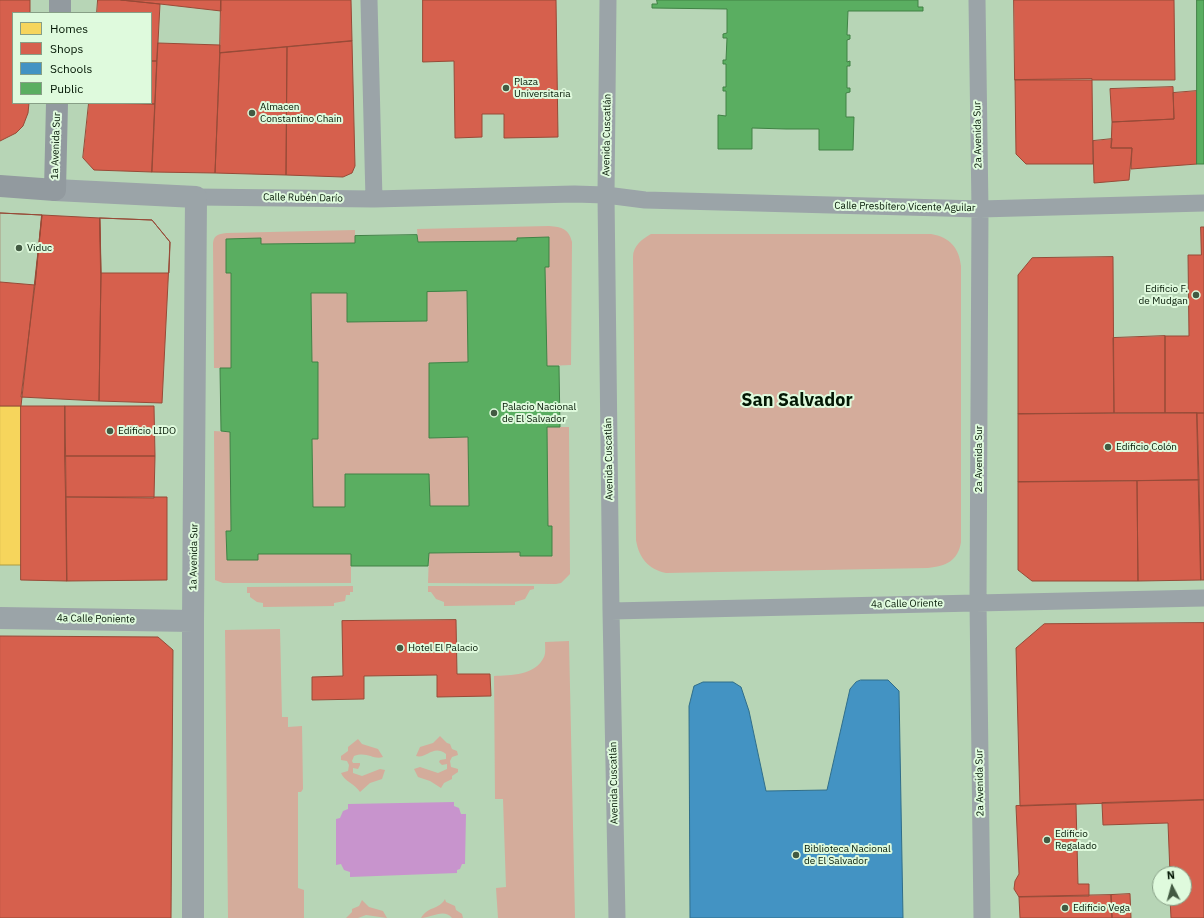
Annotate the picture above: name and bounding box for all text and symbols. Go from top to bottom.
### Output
legend [12,12,152,104]
text: Homes [50,21,88,36]
text: Shops [50,41,83,56]
text: Schools [50,61,92,76]
place label: Plaza Universitaria [514,76,571,100]
text: Public [50,81,83,96]
marker: Plaza Universitaria [501,83,511,93]
street label: Avenida Cuscatlán [600,94,614,176]
place label: Almacen Constantino Chain [260,101,342,124]
street label: 2a Avenida Sur [971,101,985,169]
marker: Almacen Constantino Chain [247,108,257,118]
street label: 1a Avenida Sur [49,112,63,180]
street label: Calle Rubén Darío [263,191,343,205]
street label: Calle Presbítero Vicente Aguilar [834,200,976,214]
place label: Viduc [27,242,52,254]
marker: Viduc [14,243,24,253]
place label: Edificio F. de Mudgan [1138,283,1188,306]
marker: Edificio F. de Mudgan [1191,290,1201,300]
district label: San Salvador [741,390,853,412]
place label: Palacio Nacional de El Salvador [502,401,576,424]
marker: Palacio Nacional de El Salvador [489,408,499,418]
street label: Avenida Cuscatlán [602,418,616,500]
place label: Edificio LIDO [118,425,176,437]
street label: 2a Avenida Sur [973,425,985,493]
marker: Edificio LIDO [105,426,115,436]
place label: Edificio Colón [1116,441,1177,453]
marker: Edificio Colón [1103,442,1113,452]
street label: 1a Avenida Sur [187,523,201,591]
street label: 4a Calle Oriente [871,597,943,611]
street label: 4a Calle Poniente [57,612,135,626]
place label: Hotel El Palacio [408,642,478,654]
marker: Hotel El Palacio [395,643,405,653]
street label: Avenida Cuscatlán [607,742,621,824]
street label: 2a Avenida Sur [973,749,987,817]
place label: Edificio Regalado [1055,828,1097,852]
marker: Edificio Regalado [1042,835,1052,845]
place label: Biblioteca Nacional de El Salvador [804,843,891,866]
marker: Biblioteca Nacional de El Salvador [791,850,801,860]
north arrow [1152,866,1192,906]
text: N [1166,868,1176,882]
place label: Edificio Vega [1073,902,1130,914]
marker: Edificio Vega [1060,903,1070,913]

